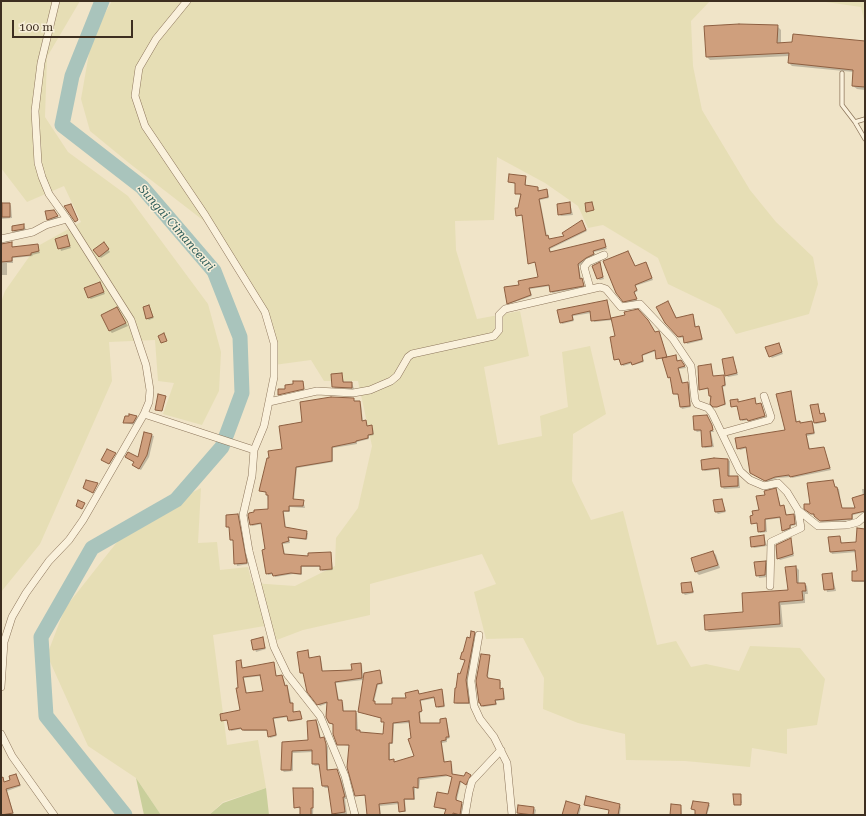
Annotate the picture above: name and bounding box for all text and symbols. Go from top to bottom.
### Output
scale bar [14,12,135,38]
text: 100 m [19,20,53,34]
water label: Sungai Cimanceuri [135,182,217,274]

